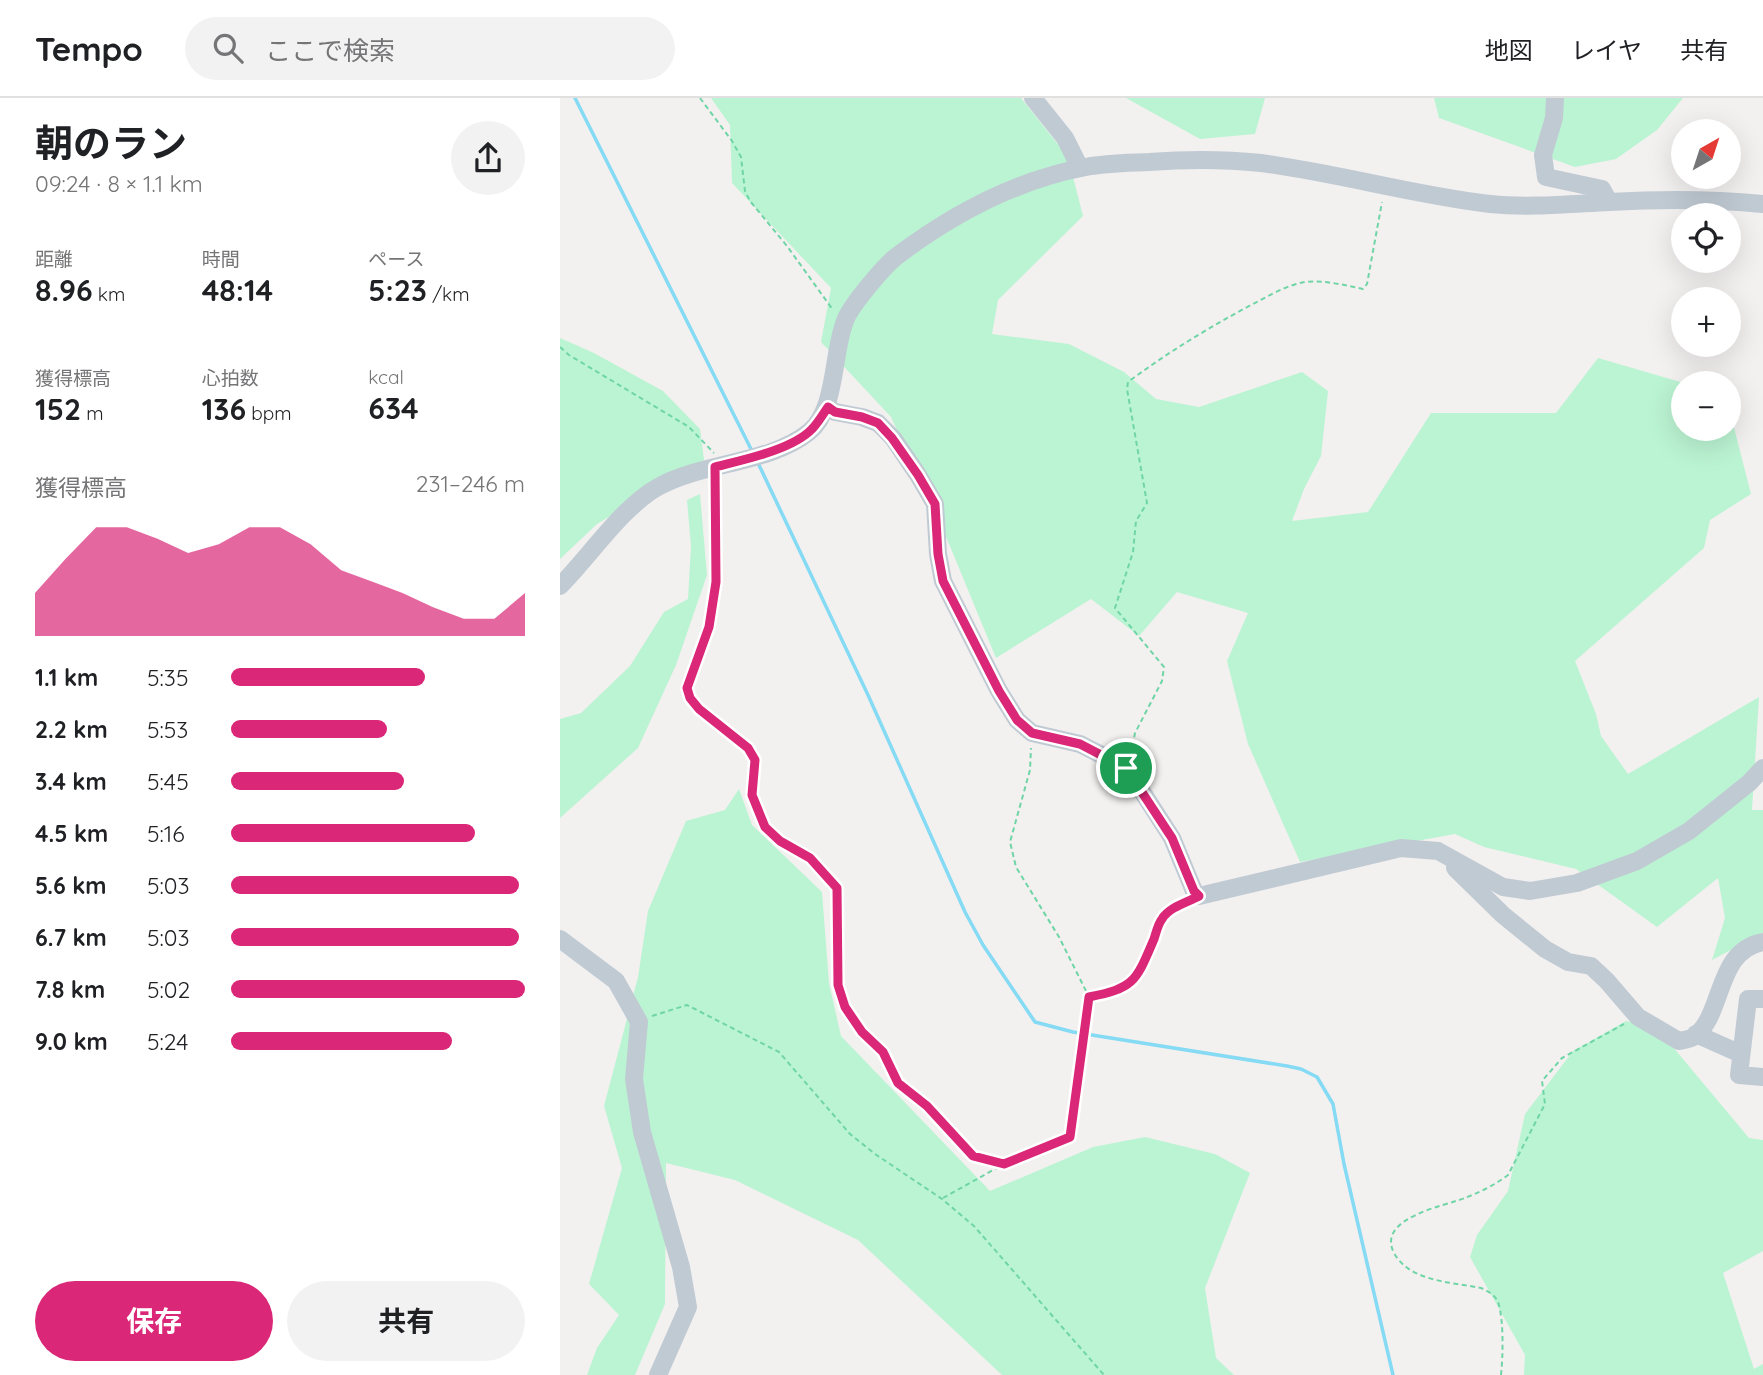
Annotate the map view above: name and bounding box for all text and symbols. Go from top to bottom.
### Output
search box [185,17,675,80]
text: Tempo [35,28,143,69]
icon: search [209,29,247,67]
text: ここで検索 [265,34,395,67]
text: 地図 [1485,35,1533,65]
text: レイヤ [1571,35,1642,65]
text: 共有 [1680,35,1728,65]
text: 朝のラン [35,119,187,167]
north arrow [1671,119,1741,189]
map controls [1671,119,1741,441]
button: share [451,121,525,195]
text: 09:24 · 8 × 1.1 km [35,169,203,198]
button: locate [1671,203,1741,273]
text: 距離 [35,247,73,271]
text: 時間 [202,247,240,271]
text: ペース [368,247,424,271]
text: 8.96 [35,271,93,309]
text: 48:14 [202,271,273,309]
text: 5:23 [368,271,427,309]
text: km [93,282,125,306]
text: /km [427,282,470,306]
button: + [1671,287,1741,357]
text: kcal [368,365,404,389]
text: 獲得標高 [35,366,111,390]
text: 心拍数 [202,366,259,390]
button: − [1671,371,1741,441]
text: 634 [368,389,419,427]
text: 152 [35,390,81,428]
text: 136 [202,390,246,428]
text: m [81,401,104,425]
text: bpm [246,401,292,425]
text: 231–246 m [416,469,525,498]
text: 獲得標高 [35,473,127,502]
text: 1.1 km [35,663,98,692]
text: 5:35 [147,663,188,692]
text: 2.2 km [35,715,108,744]
text: 5:53 [147,715,188,744]
pin [1096,738,1156,798]
icon: arrive [1107,749,1145,787]
text: 3.4 km [35,767,107,796]
text: 5:45 [147,767,189,796]
text: 4.5 km [35,819,108,848]
text: 5:16 [147,819,185,848]
text: 5.6 km [35,871,107,900]
text: 5:03 [147,871,190,900]
text: 6.7 km [35,923,107,952]
text: 5:03 [147,923,190,952]
text: 7.8 km [35,975,105,1004]
text: 5:02 [147,975,190,1004]
text: 9.0 km [35,1027,108,1056]
text: 5:24 [147,1027,188,1056]
button: 保存 [35,1281,273,1361]
button: 共有 [287,1281,525,1361]

